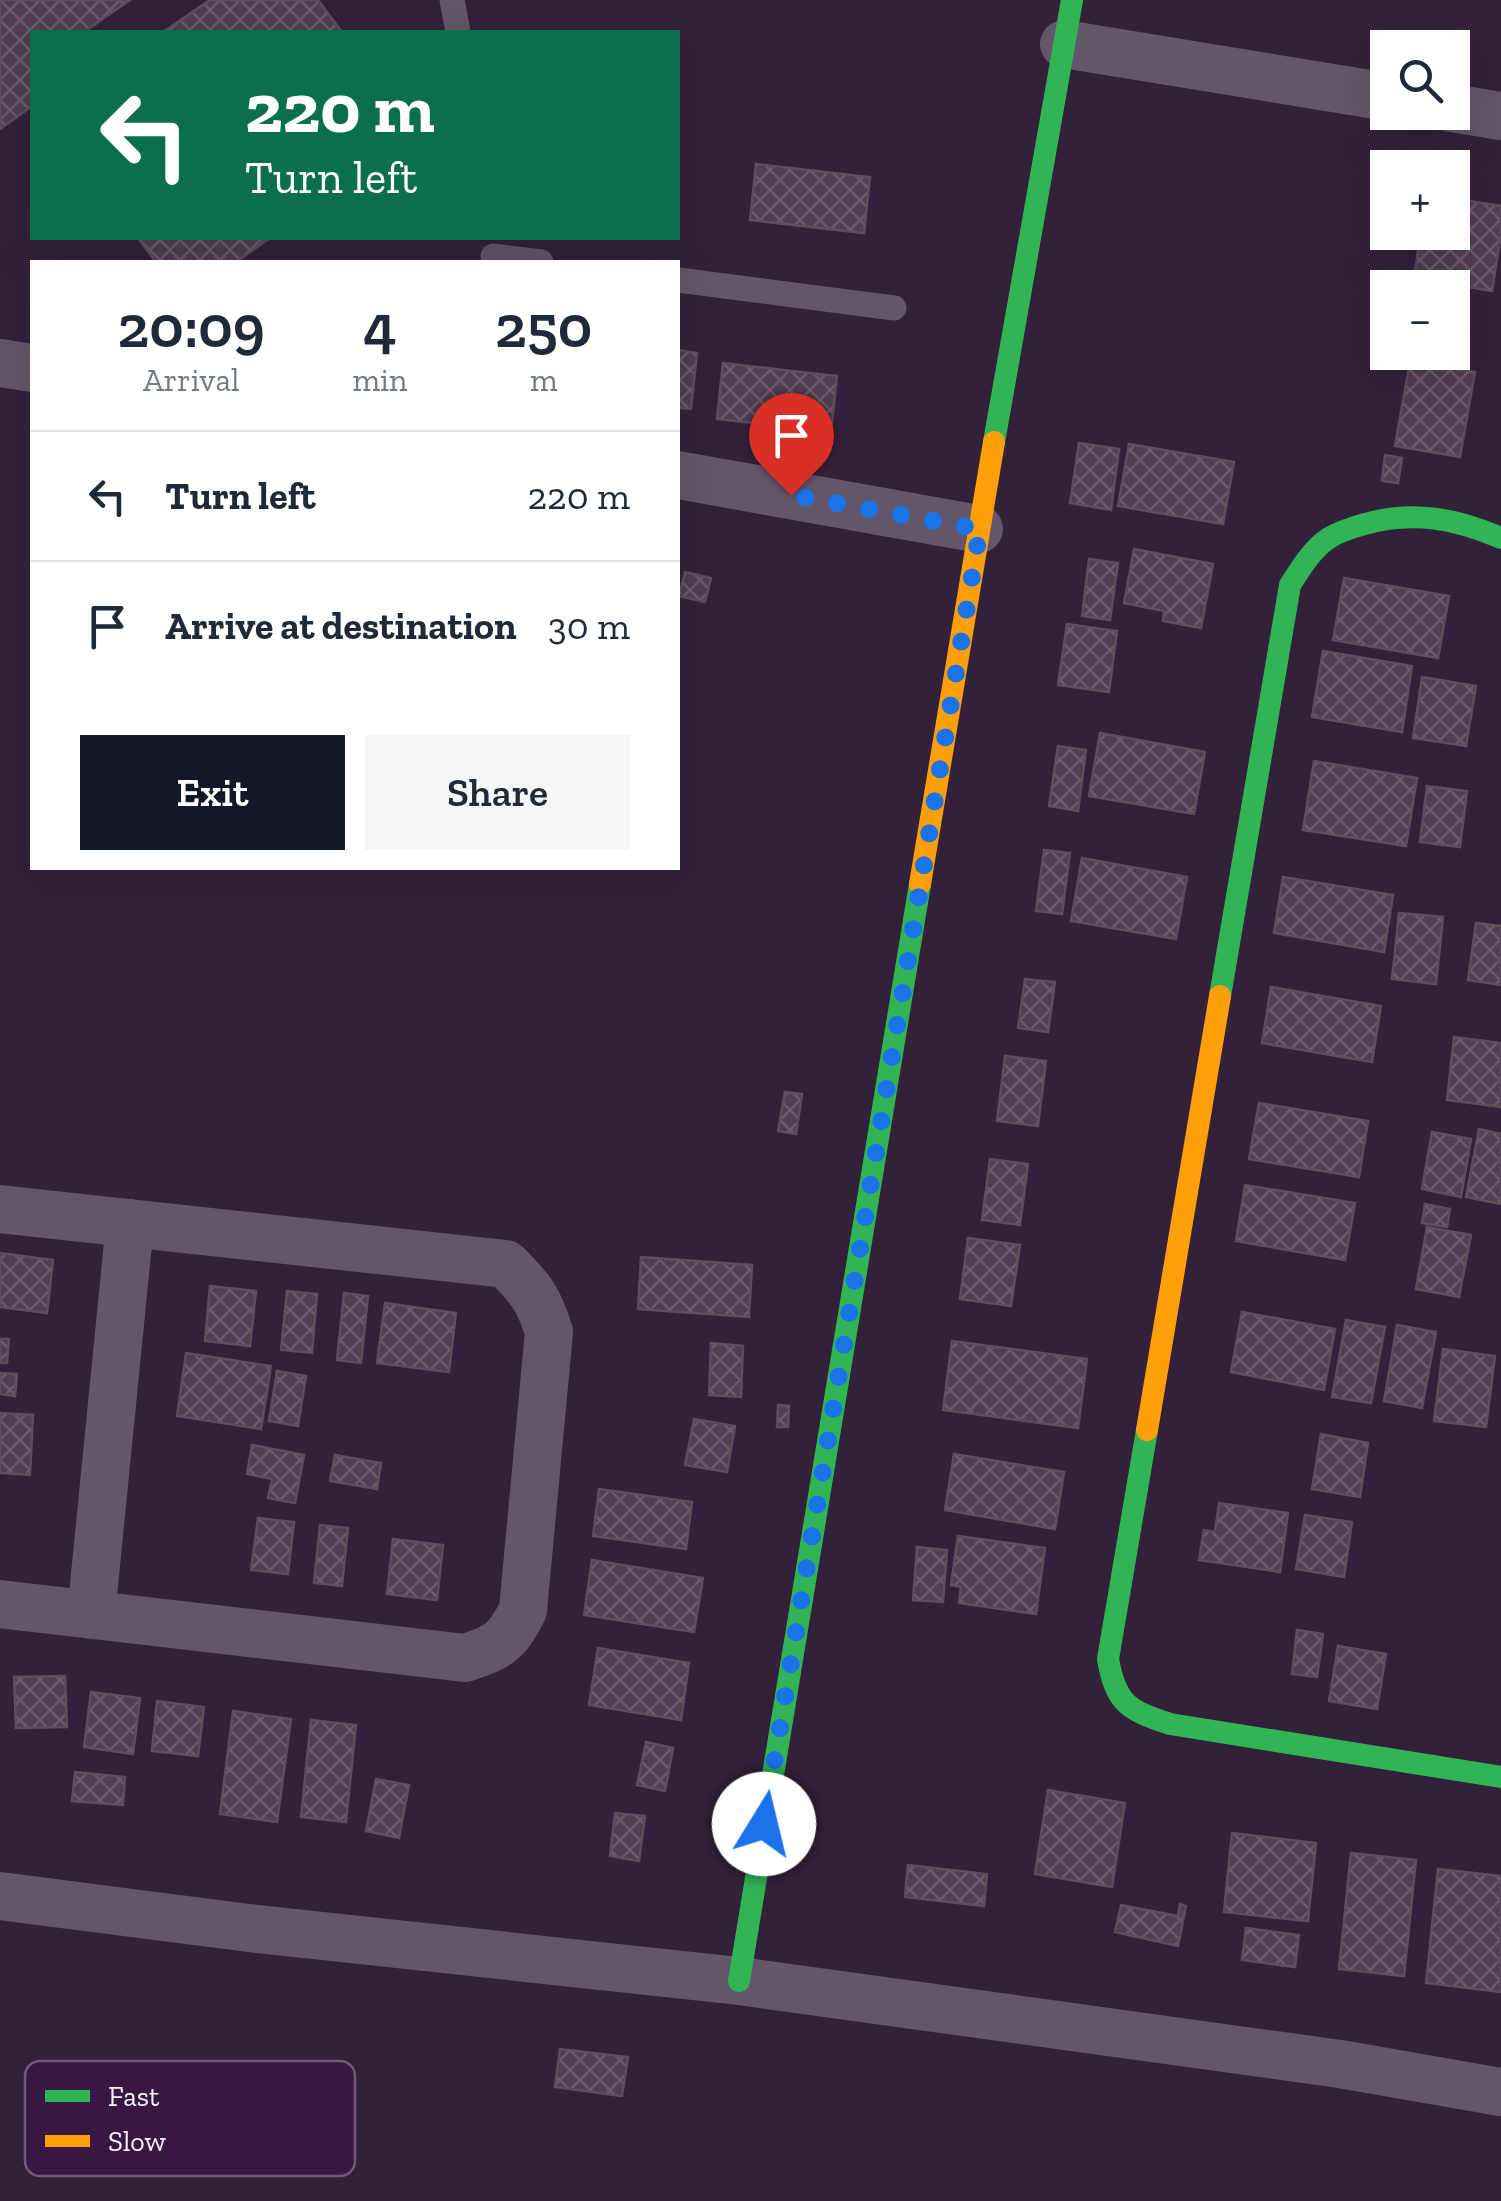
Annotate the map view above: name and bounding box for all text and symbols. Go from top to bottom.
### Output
map controls [1370,30,1470,370]
button: search [1370,30,1470,130]
text: 220 m [245,66,435,150]
icon: left [80,70,210,200]
button: + [1370,150,1470,250]
text: Turn left [245,151,417,205]
button: − [1370,270,1470,370]
text: 20:09 [118,290,265,362]
text: 4 [363,290,397,362]
text: 250 [495,290,592,362]
text: Arrival [143,361,239,399]
text: min [352,361,407,399]
text: m [530,361,558,399]
pin [749,393,834,496]
icon: arrive [764,408,819,463]
icon: left [80,469,135,524]
text: Turn left [165,473,316,519]
text: 220 m [528,473,630,519]
icon: arrive [80,599,135,654]
text: Arrive at destination [165,603,516,649]
text: 30 m [548,603,630,649]
button: Exit [80,735,345,850]
button: Share [365,735,630,850]
position arrow [712,1772,816,1876]
legend [25,2061,355,2176]
text: Fast [108,2080,160,2113]
text: Slow [108,2125,166,2158]

